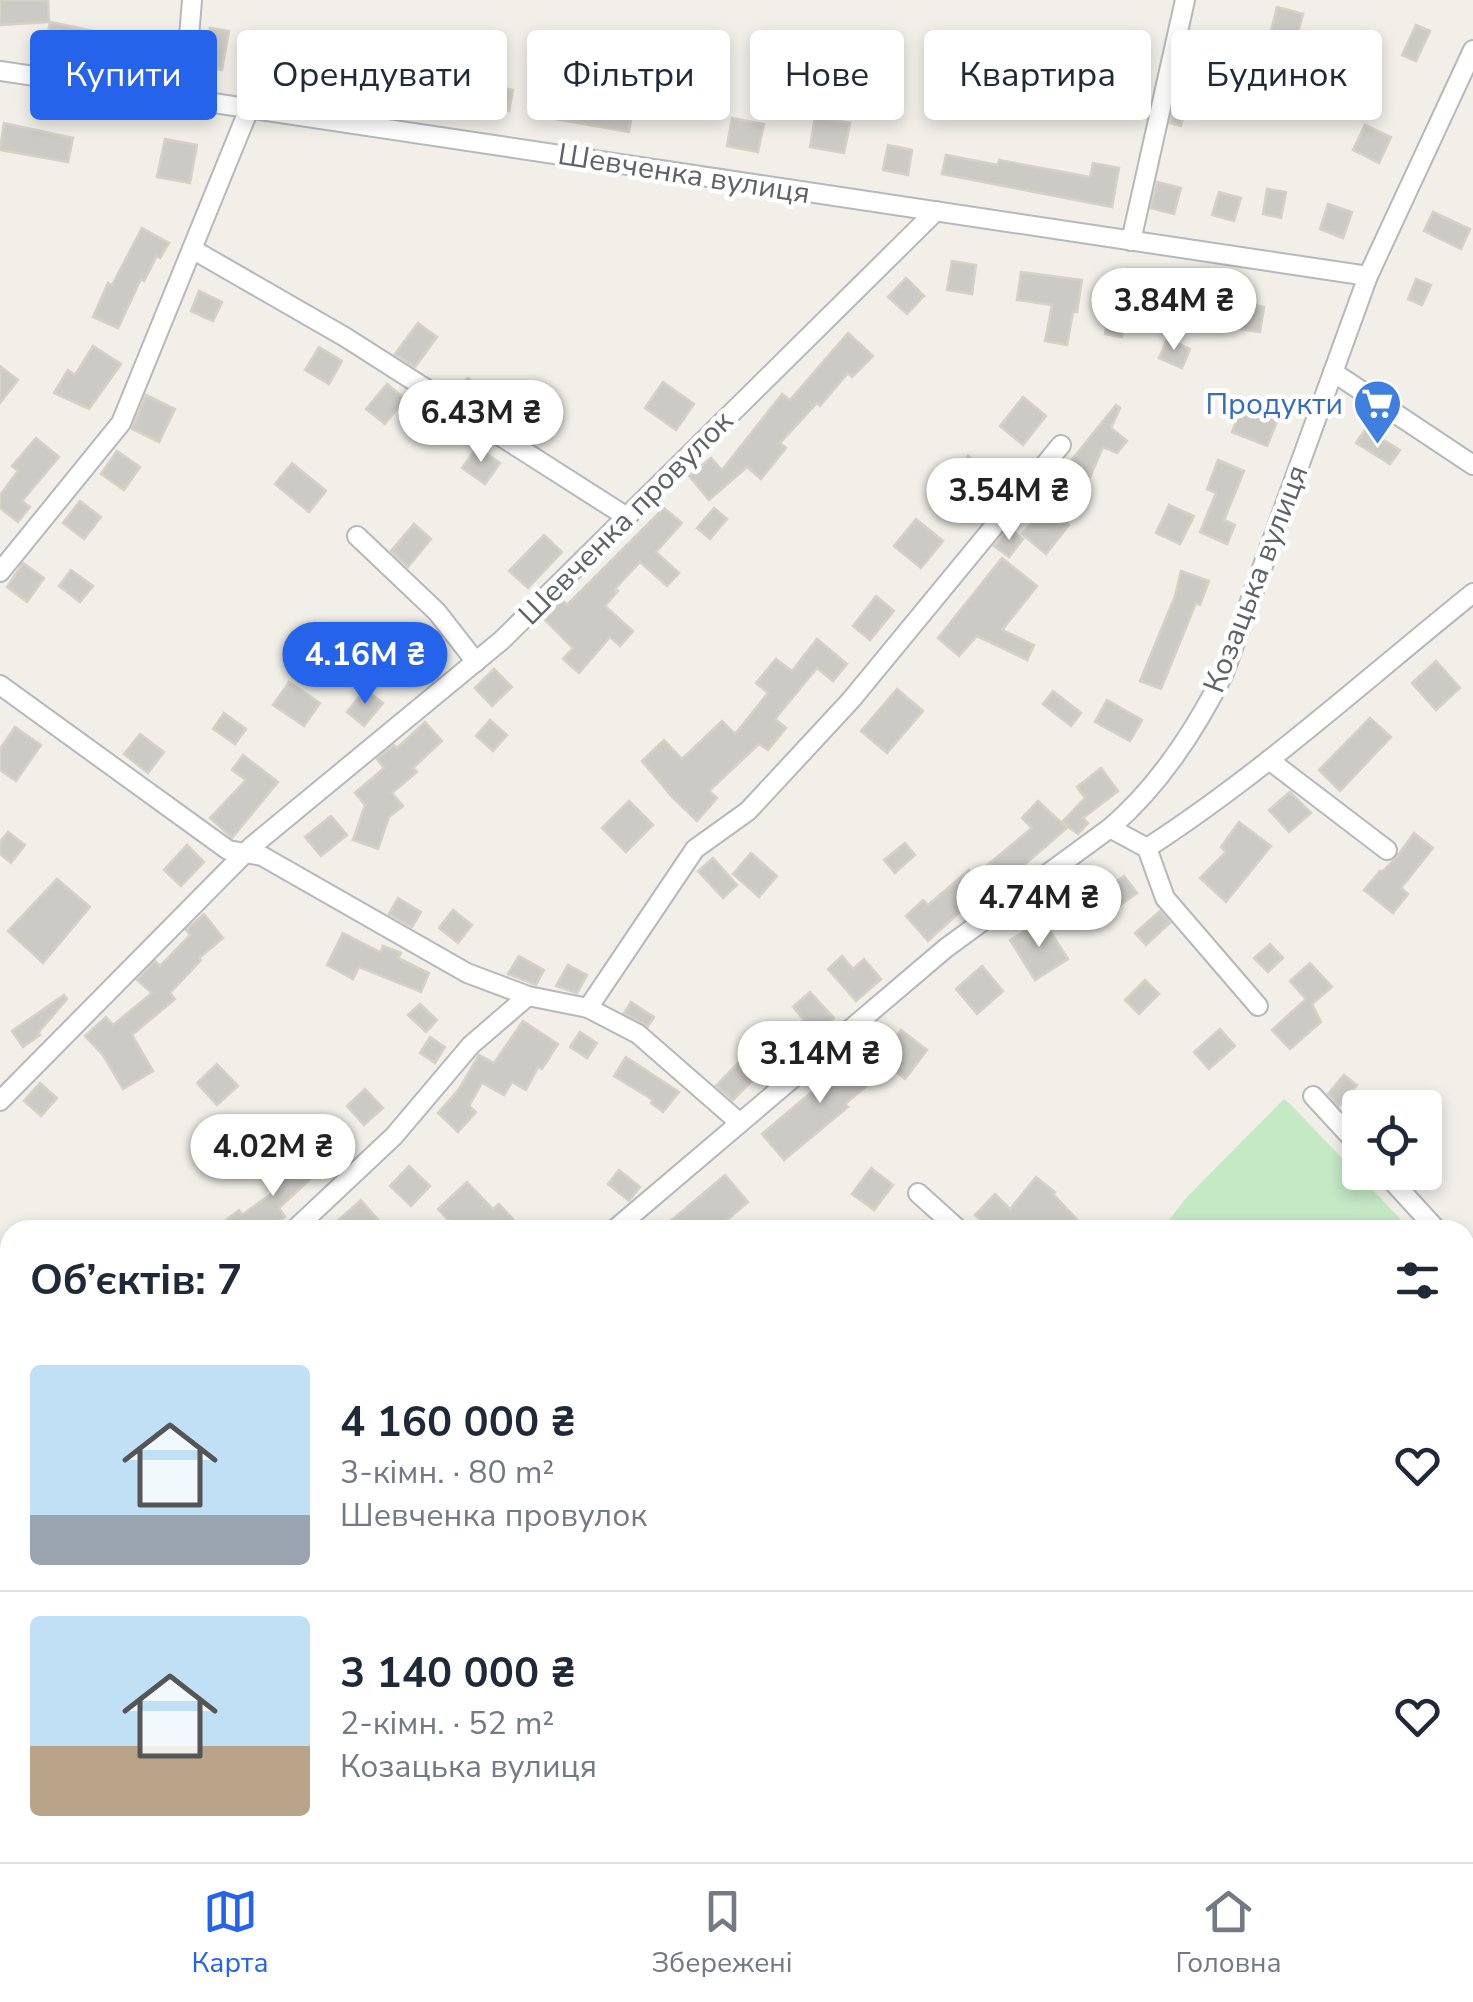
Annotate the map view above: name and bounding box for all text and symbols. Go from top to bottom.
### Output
chip: Купити [30,30,217,120]
chip: Орендувати [237,30,507,120]
chip: Фільтри [527,30,730,120]
chip: Нове [750,30,904,120]
chip: Квартира [924,30,1151,120]
chip: Будинок [1171,30,1382,120]
street label: Шевченка вулиця [555,134,813,214]
pin: 3.84M ₴ [1082,268,1266,353]
text: 3.84M ₴ [1113,279,1235,322]
supermarket icon: Продукти [1352,378,1404,446]
pin: 6.43M ₴ [389,380,573,465]
place label: Продукти [1205,384,1343,425]
text: 6.43M ₴ [420,391,542,434]
street label: Шевченка провулок [510,402,742,634]
pin: 3.54M ₴ [917,458,1101,543]
street label: Козацька вулиця [1194,459,1318,699]
text: 3.54M ₴ [948,469,1070,512]
pin: 4.16M ₴ [273,622,457,707]
text: 4.16M ₴ [304,633,426,676]
pin: 4.74M ₴ [947,865,1131,950]
text: 4.74M ₴ [978,876,1100,919]
pin: 3.14M ₴ [728,1021,912,1106]
text: 3.14M ₴ [759,1032,881,1075]
map controls [1342,1090,1442,1190]
button: locate [1342,1090,1442,1190]
pin: 4.02M ₴ [181,1114,365,1199]
text: 4.02M ₴ [212,1125,334,1168]
text: Об’єктів: 7 [30,1252,242,1309]
icon: filters [1390,1253,1445,1308]
text: 4 160 000 ₴ [340,1394,576,1451]
icon: home [110,1405,230,1525]
icon: heart [1390,1438,1445,1493]
text: 3-кімн. · 80 m² [340,1451,554,1494]
text: Шевченка провулок [340,1494,647,1537]
text: 3 140 000 ₴ [340,1645,576,1702]
icon: home [110,1656,230,1776]
icon: heart [1390,1689,1445,1744]
text: 2-кімн. · 52 m² [340,1702,554,1745]
text: Козацька вулиця [340,1745,597,1788]
tab: Карта [191,1884,269,1982]
tab: Збережені [651,1884,793,1982]
tab: Головна [1175,1884,1282,1982]

